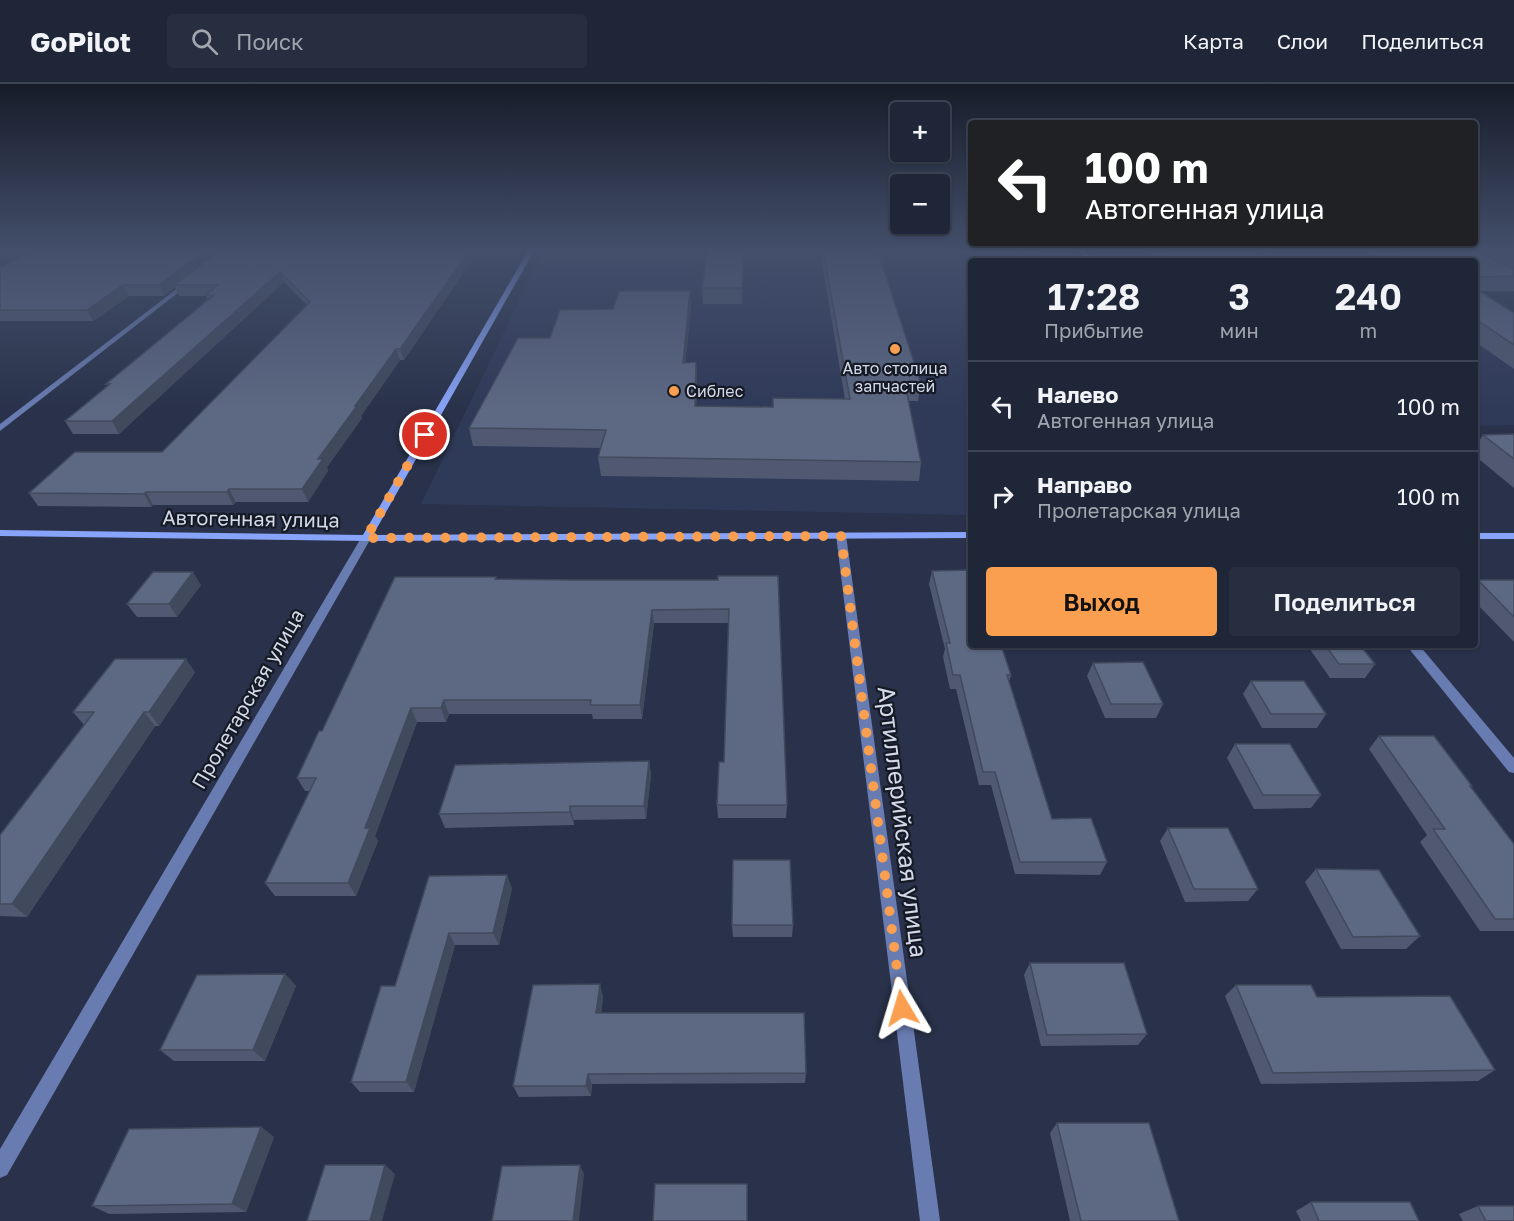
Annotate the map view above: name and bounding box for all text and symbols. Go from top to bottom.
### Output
search box [167,14,587,68]
text: GoPilot [30,25,131,58]
icon: search [188,25,221,58]
text: Поиск [236,28,304,55]
text: Карта [1183,28,1244,54]
text: Слои [1277,28,1328,54]
text: Поделиться [1361,28,1484,54]
map controls [890,102,950,234]
button: + [890,102,950,162]
text: 100 m [1085,142,1208,192]
icon: left [986,144,1064,222]
button: − [890,174,950,234]
text: Автогенная улица [1085,193,1325,225]
text: 17:28 [1047,275,1140,318]
text: 3 [1228,275,1250,318]
text: 240 [1335,275,1402,318]
text: Прибытие [1044,318,1144,342]
text: мин [1220,318,1259,342]
text: m [1359,318,1377,342]
marker: Авто столица запчастей [888,342,902,356]
place label: Авто столица запчастей [843,358,947,396]
place label: Сиблес [686,381,744,401]
text: Налево [1037,381,1119,408]
marker: Сиблес [667,384,681,398]
icon: left [986,390,1019,423]
text: 100 m [1397,393,1460,420]
text: Автогенная улица [1037,408,1214,432]
pin [399,409,450,460]
icon: arrive [408,418,441,451]
text: Направо [1037,471,1132,498]
icon: right [986,480,1019,513]
text: 100 m [1397,483,1460,510]
text: Пролетарская улица [1037,498,1241,522]
street label: Автогенная улица [162,504,340,532]
button: Выход [986,567,1217,636]
button: Поделиться [1229,567,1460,636]
street label: Пролетарская улица [186,604,308,793]
street label: Артиллерийская улица [872,684,935,959]
position arrow [870,976,934,1040]

